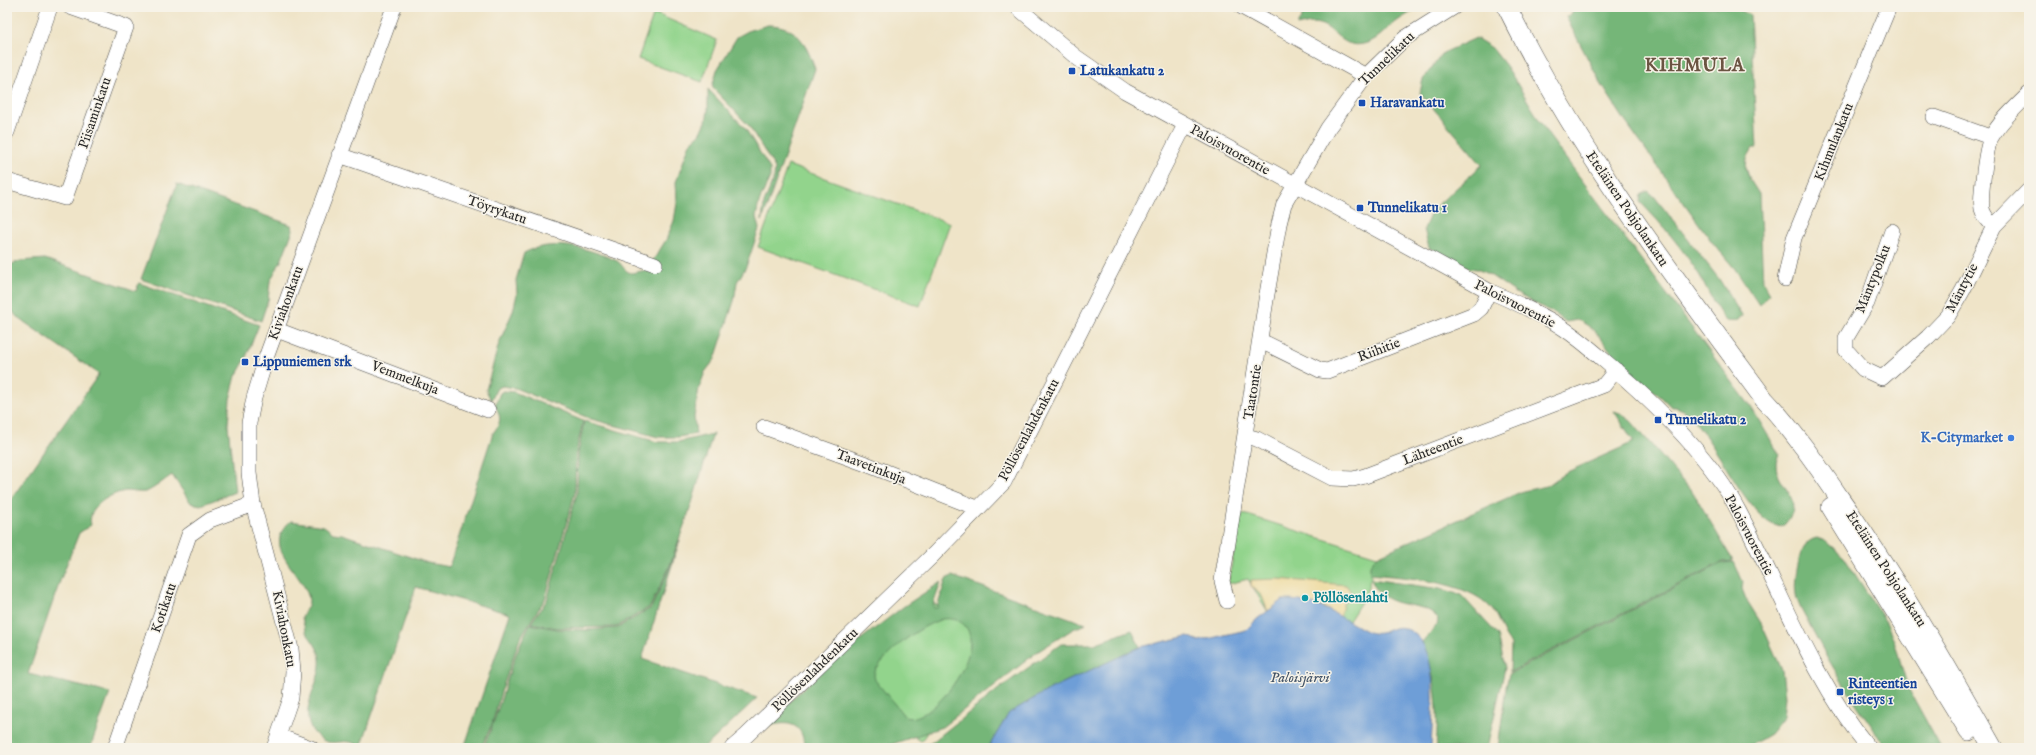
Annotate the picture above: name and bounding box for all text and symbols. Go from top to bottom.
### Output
street label: Tunnelikatu [1355,28,1419,90]
district label: KIHMULA [1645,55,1745,78]
place label: Latukankatu 2 [1080,62,1165,80]
marker: Latukankatu 2 [1067,66,1077,76]
street label: Piisaminkatu [74,75,116,151]
place label: Haravankatu [1370,94,1445,112]
marker: Haravankatu [1357,98,1367,108]
street label: Kihmulankatu [1810,100,1858,184]
street label: Paloisvuorentie [1187,121,1274,180]
street label: Eteläinen Pohjolankatu [1582,148,1672,270]
street label: Töyrykatu [465,191,529,229]
place label: Tunnelikatu 1 [1367,199,1447,217]
marker: Tunnelikatu 1 [1355,203,1365,213]
street label: Mäntypolku [1851,242,1895,316]
street label: Mäntytie [1942,260,1983,316]
street label: Kiviahonkatu [264,263,308,343]
street label: Paloisvuorentie [1471,276,1559,332]
street label: Riihitie [1355,333,1403,366]
place label: Lippuniemen srk [253,353,352,371]
marker: Lippuniemen srk [240,357,250,367]
street label: Vemmelkuja [368,357,442,399]
street label: Taatontie [1240,362,1266,421]
street label: Pöllösenlahdenkatu [994,376,1064,484]
place label: Tunnelikatu 2 [1665,411,1747,429]
marker: Tunnelikatu 2 [1653,415,1663,425]
place label: K-Citymarket [1920,429,2003,447]
street label: Lähteentie [1400,430,1466,470]
marker: K-Citymarket [2006,433,2016,443]
street label: Taavetinkuja [833,445,910,489]
street label: Paloisvuorentie [1720,492,1778,579]
street label: Eteläinen Pohjolankatu [1842,507,1930,631]
street label: Kotikatu [147,581,181,635]
street label: Kiviahonkatu [268,589,300,669]
place label: Pöllösenlahti [1313,589,1388,607]
marker: Pöllösenlahti [1300,593,1310,603]
street label: Pöllösenlahdenkatu [768,624,862,716]
water label: Paloisjärvi [1270,668,1331,687]
place label: Rinteentien risteys 1 [1848,675,1918,709]
marker: Rinteentien risteys 1 [1835,687,1845,697]

